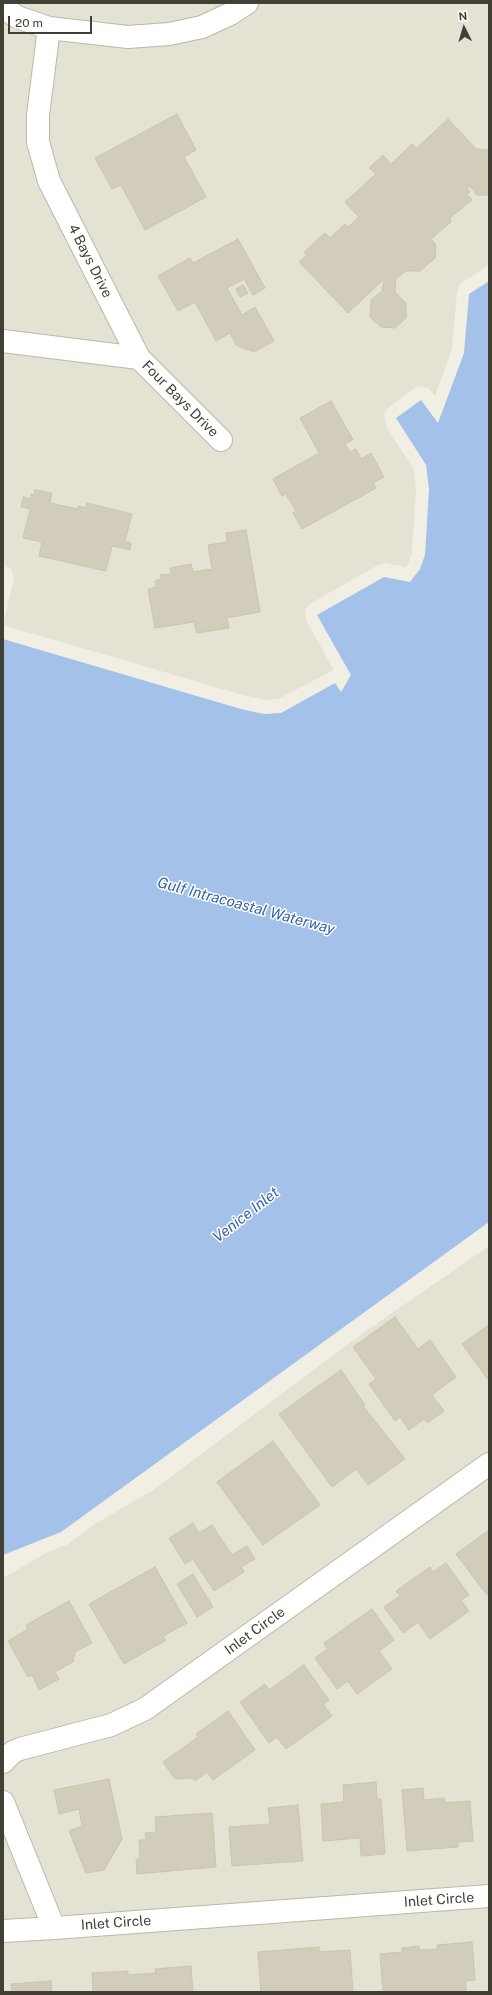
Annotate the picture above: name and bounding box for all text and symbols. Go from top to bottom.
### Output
scale bar [10,8,94,34]
north arrow [444,8,484,48]
text: N [458,10,468,22]
text: 20 m [15,16,43,30]
street label: 4 Bays Drive [64,221,116,301]
street label: Four Bays Drive [138,357,222,441]
water label: Gulf Intracoastal Waterway [155,874,337,938]
water label: Venice Inlet [209,1184,283,1246]
street label: Inlet Circle [222,1604,288,1658]
street label: Inlet Circle [403,1889,475,1911]
street label: Inlet Circle [80,1912,152,1934]

